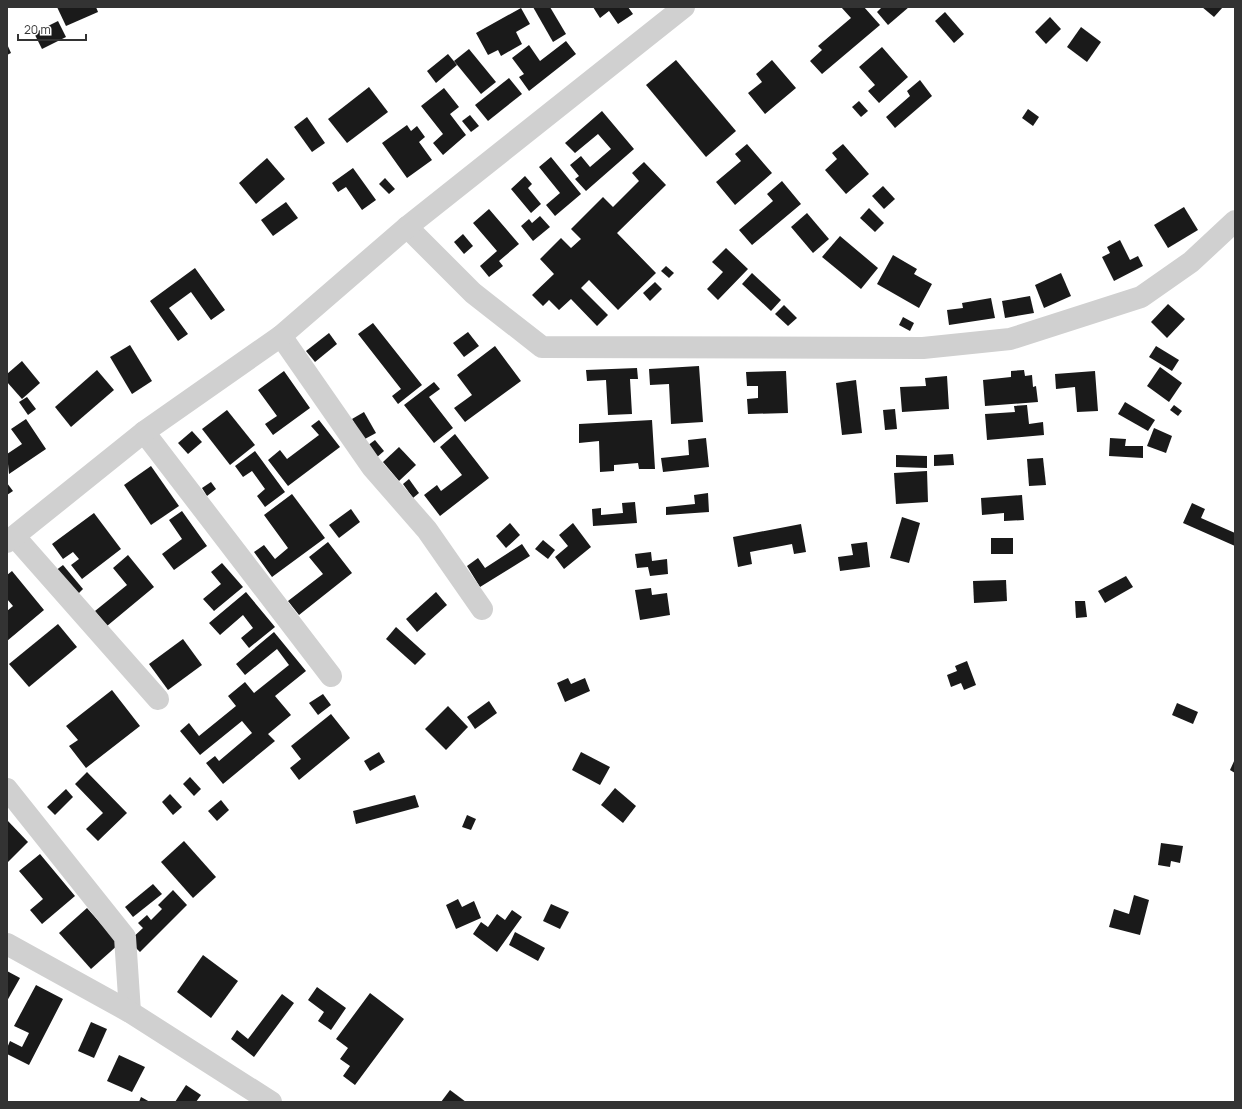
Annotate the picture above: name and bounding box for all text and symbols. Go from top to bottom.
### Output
scale bar [18,16,86,42]
text: 20 m [24,21,51,38]

